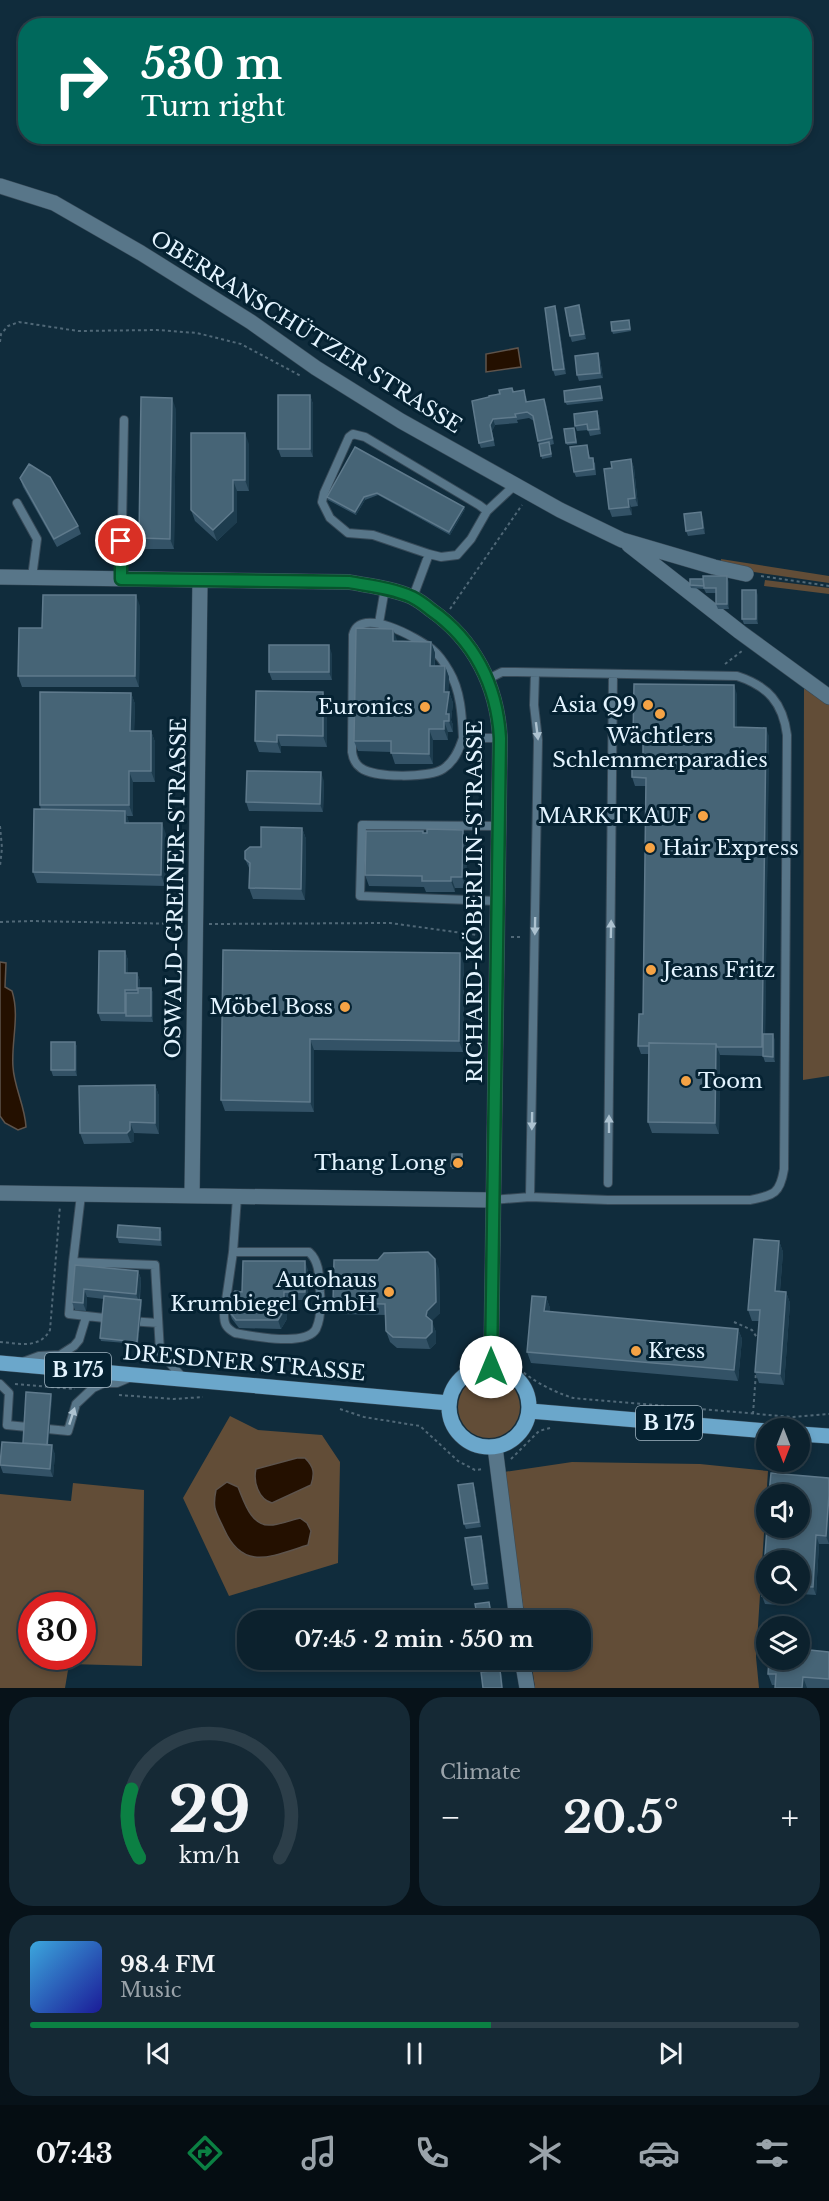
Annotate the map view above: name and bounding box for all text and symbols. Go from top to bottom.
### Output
text: 530 m [141,38,282,90]
icon: right [42,42,120,120]
text: Turn right [141,90,285,123]
street label: OBERRANSCHÜTZER STRASSE [145,225,467,439]
pin [95,515,146,566]
icon: arrive [104,524,137,557]
place label: Asia Q9 [551,692,636,718]
place label: Euronics [318,694,413,720]
marker: Asia Q9 [641,698,655,712]
marker: Euronics [418,700,432,714]
marker: Wächtlers Schlemmerparadies [653,707,667,721]
street label: OSWALD-GREINER-STRASSE [160,717,192,1059]
street label: RICHARD-KÖBERLIN-STRASSE [462,721,488,1083]
one-way arrow [532,722,542,741]
place label: Wächtlers Schlemmerparadies [552,723,768,773]
place label: MARKTKAUF [538,803,691,829]
marker: MARKTKAUF [696,809,710,823]
place label: Hair Express [662,835,799,861]
marker: Hair Express [643,841,657,855]
one-way arrow [530,916,540,935]
one-way arrow [606,920,616,939]
place label: Jeans Fritz [660,957,775,983]
marker: Jeans Fritz [644,963,658,977]
place label: Möbel Boss [209,994,333,1020]
marker: Möbel Boss [338,1000,352,1014]
place label: Toom [698,1068,763,1094]
marker: Toom [679,1074,693,1088]
one-way arrow [527,1111,536,1130]
one-way arrow [604,1115,614,1134]
place label: Thang Long [314,1150,446,1176]
marker: Thang Long [451,1156,465,1170]
place label: Autohaus Krumbiegel GmbH [170,1267,377,1317]
marker: Autohaus Krumbiegel GmbH [382,1285,396,1299]
position arrow [459,1335,523,1399]
place label: Kress [648,1338,705,1364]
street label: DRESDNER STRASSE [122,1339,366,1387]
marker: Kress [629,1344,643,1358]
road number: B 175 [45,1353,111,1387]
road number: B 175 [636,1406,702,1440]
one-way arrow [68,1407,78,1425]
north arrow [756,1418,810,1472]
map controls [756,1418,810,1670]
button: sound [756,1484,810,1538]
button: search [756,1550,810,1604]
speed limit sign: 30 [18,1592,96,1670]
button: layers [756,1616,810,1670]
text: 07:45 · 2 min · 550 m [294,1626,534,1653]
text: Climate [440,1760,521,1784]
text: 29 [168,1771,251,1849]
text: 20.5° [563,1789,679,1845]
text: − [440,1797,461,1838]
text: + [781,1797,799,1838]
text: km/h [179,1843,240,1870]
text: 98.4 FM [120,1951,215,1978]
text: Music [120,1978,181,2002]
icon: previous [142,2037,175,2070]
icon: pause [398,2037,431,2070]
icon: next [654,2037,687,2070]
icon: directions [184,2132,226,2174]
icon: music [298,2132,340,2174]
icon: phone [411,2132,453,2174]
icon: climate [524,2132,566,2174]
icon: car [638,2132,680,2174]
icon: filters [751,2132,793,2174]
text: 07:43 [36,2137,113,2170]

